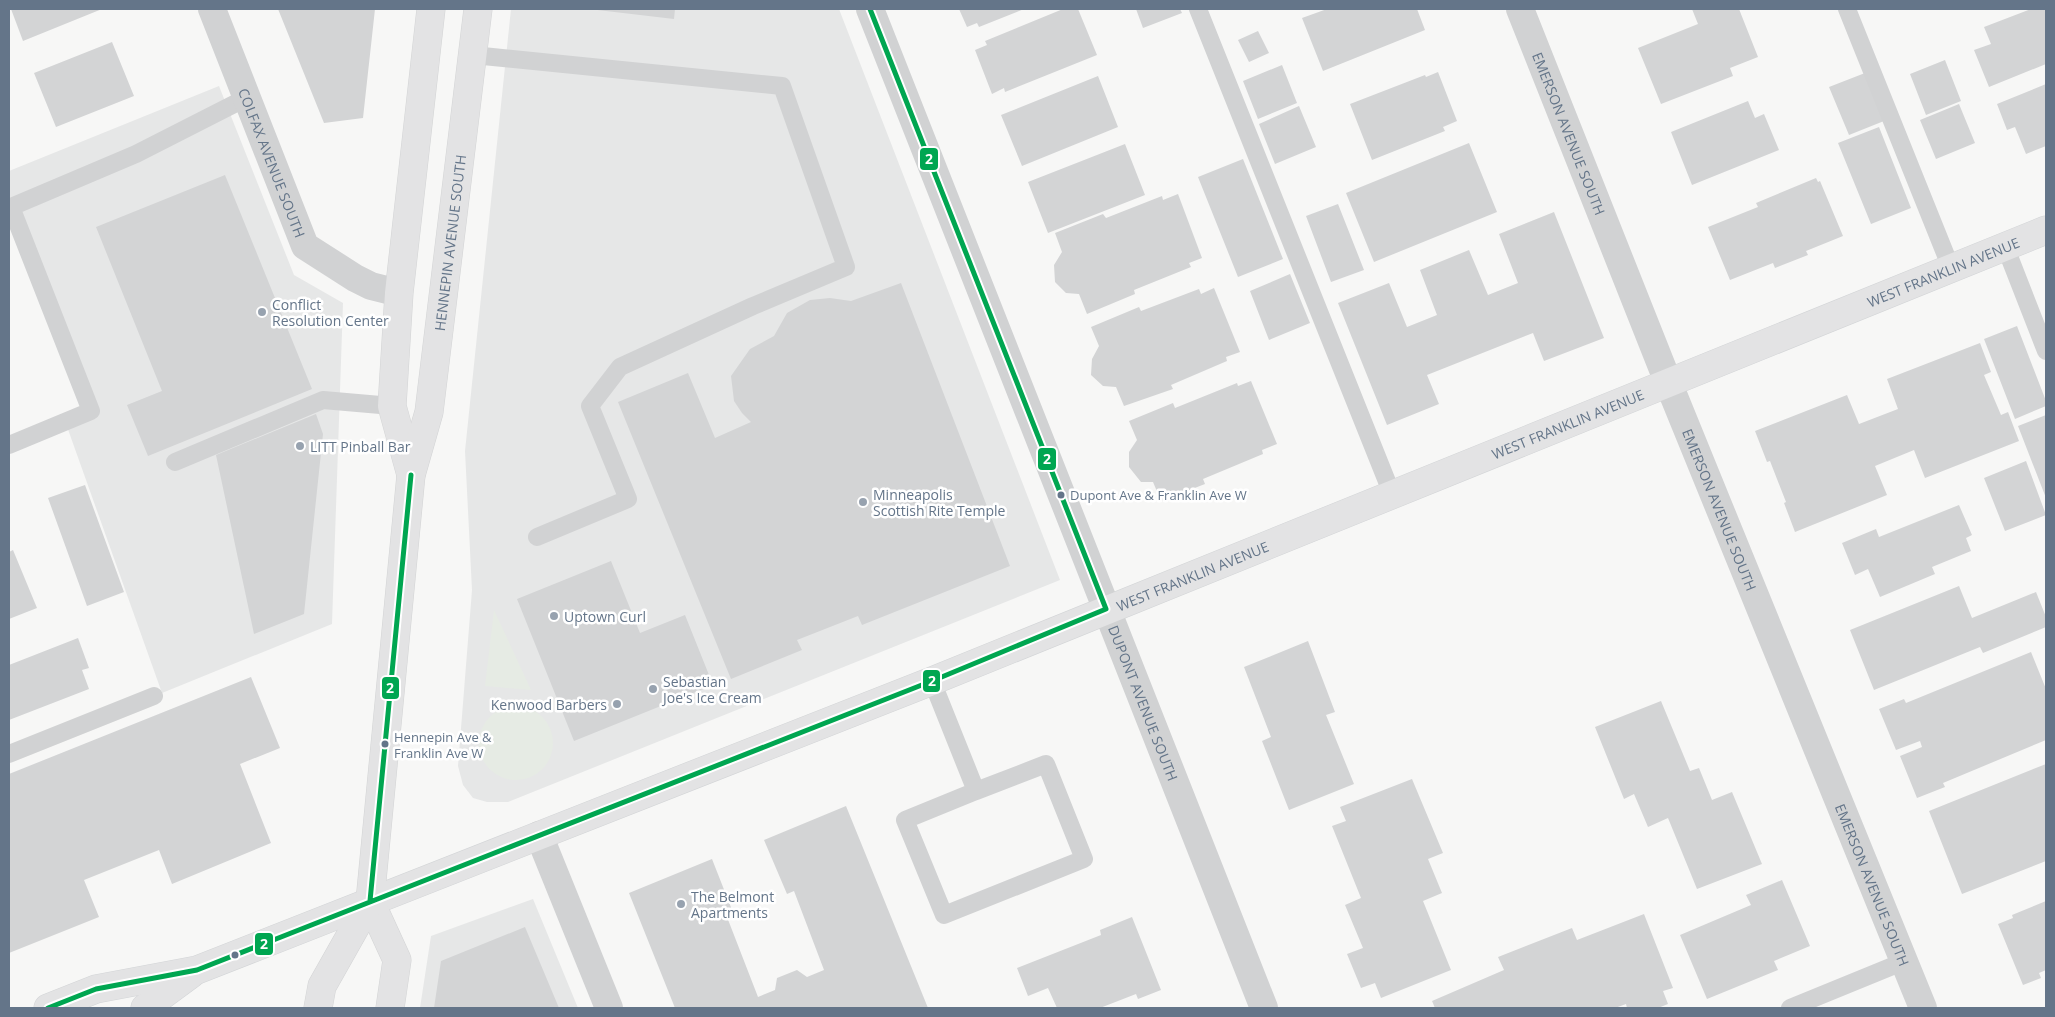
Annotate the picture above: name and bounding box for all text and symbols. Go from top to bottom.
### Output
street label: EMERSON AVENUE SOUTH [1529,49,1610,218]
street label: COLFAX AVENUE SOUTH [234,85,310,240]
line badge: 2 [919,147,939,171]
text: 2 [925,149,933,168]
street label: HENNEPIN AVENUE SOUTH [429,153,470,332]
street label: WEST FRANKLIN AVENUE [1864,232,2022,311]
place label: Conflict Resolution Center [272,295,389,330]
marker: Conflict Resolution Center [256,306,268,318]
street label: WEST FRANKLIN AVENUE [1489,384,1647,463]
street label: EMERSON AVENUE SOUTH [1678,426,1761,594]
place label: LITT Pinball Bar [310,437,411,456]
marker: LITT Pinball Bar [294,440,306,452]
line badge: 2 [1037,447,1057,471]
text: 2 [1043,449,1051,468]
place label: Minneapolis Scottish Rite Temple [873,485,1006,520]
place label: Dupont Ave & Franklin Ave W [1070,486,1247,504]
marker: Dupont Ave & Franklin Ave W [1056,490,1066,500]
marker: Minneapolis Scottish Rite Temple [857,496,869,508]
street label: WEST FRANKLIN AVENUE [1113,536,1271,615]
place label: Uptown Curl [564,607,646,626]
marker: Uptown Curl [548,610,560,622]
street label: DUPONT AVENUE SOUTH [1104,622,1183,784]
line badge: 2 [922,669,941,693]
text: 2 [928,671,936,690]
place label: Sebastian Joe's Ice Cream [661,672,762,707]
line badge: 2 [381,676,400,700]
text: 2 [386,678,394,697]
marker: Sebastian Joe's Ice Cream [647,683,659,695]
place label: Kenwood Barbers [491,695,607,714]
marker: Kenwood Barbers [611,698,623,710]
place label: Hennepin Ave & Franklin Ave W [394,728,492,762]
marker: Hennepin Ave & Franklin Ave W [380,739,390,749]
street label: EMERSON AVENUE SOUTH [1831,801,1914,969]
place label: The Belmont Apartments [691,887,774,922]
marker: The Belmont Apartments [675,898,687,910]
line badge: 2 [254,932,274,956]
text: 2 [260,934,268,953]
unlabelled marker [230,950,240,960]

